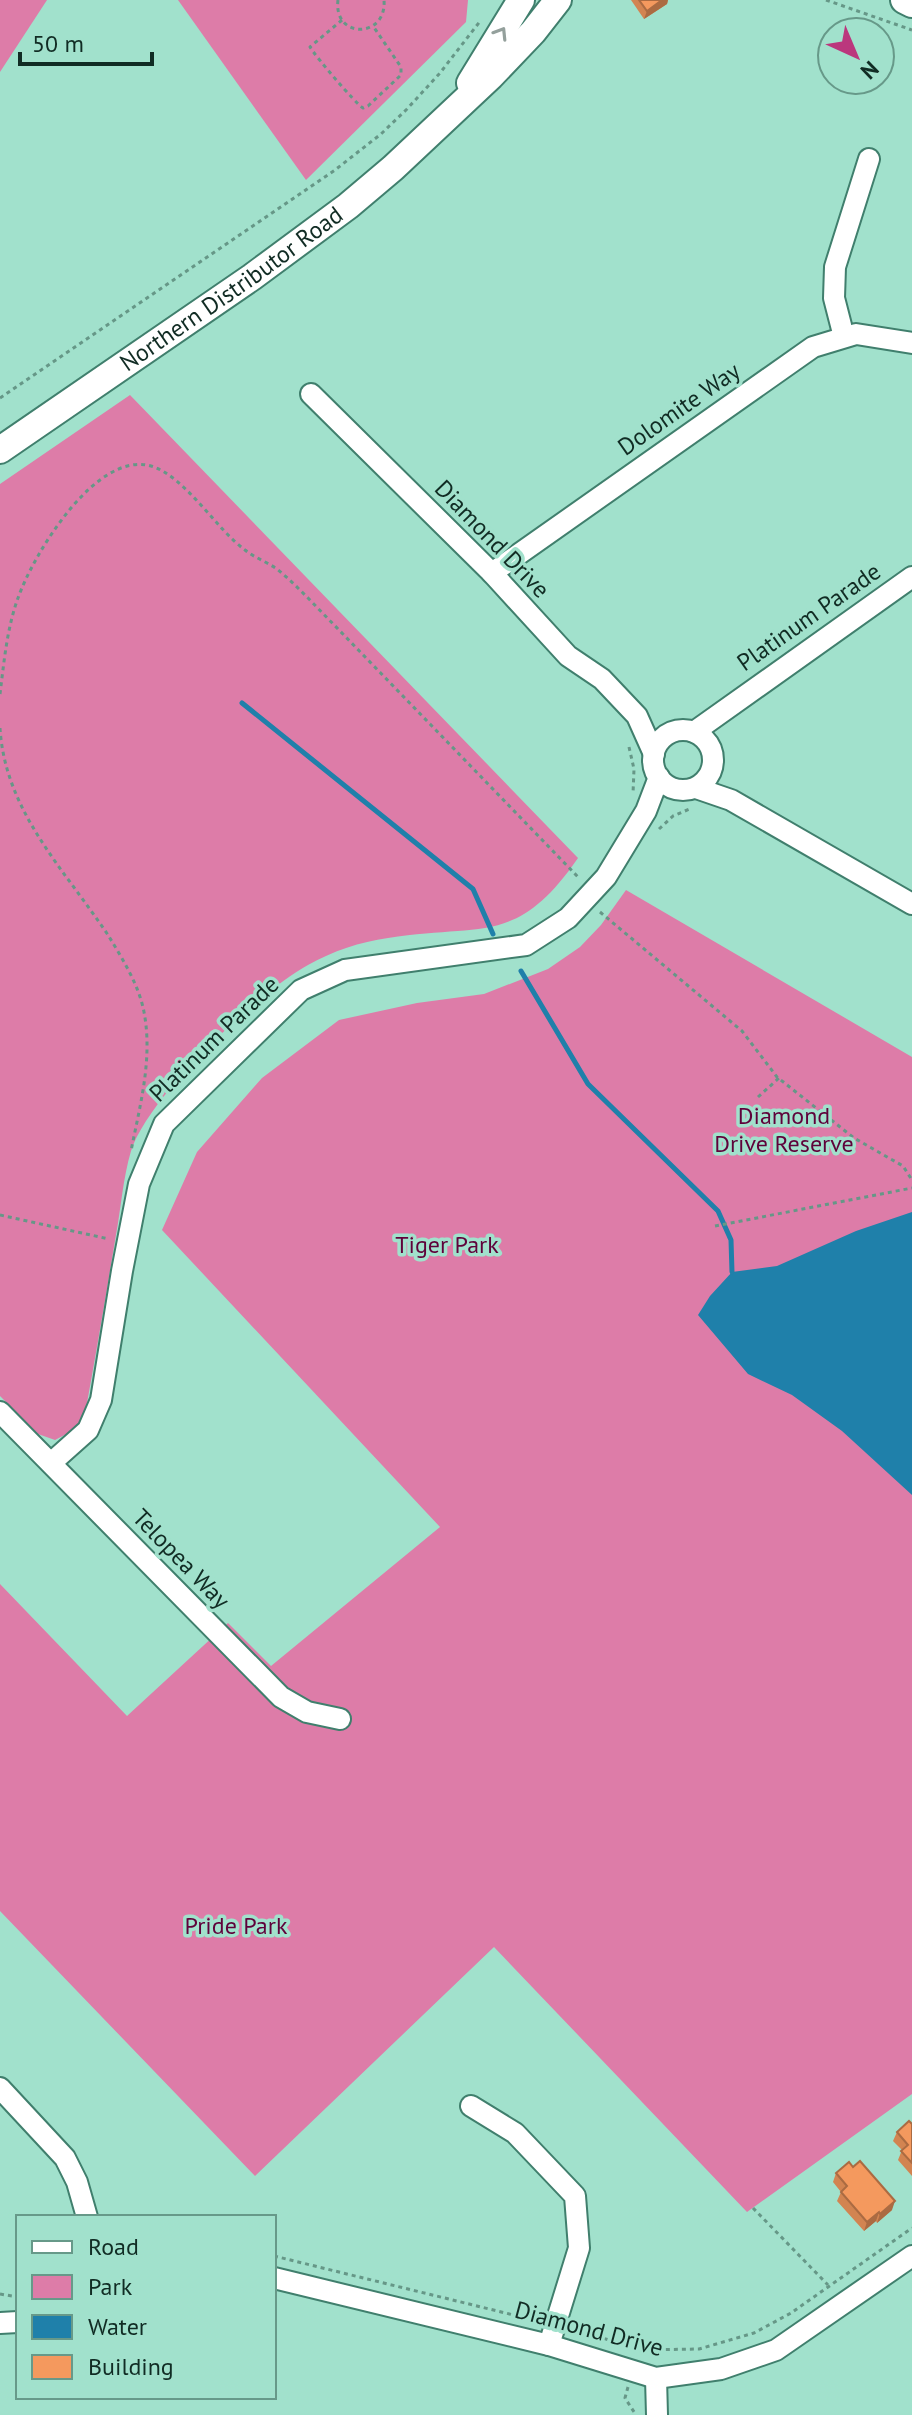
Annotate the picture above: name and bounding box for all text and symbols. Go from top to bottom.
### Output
scale bar [20,16,152,66]
north arrow [816,16,896,96]
one-way arrow [491,27,506,42]
text: 50 m [32,28,84,59]
text: N [855,55,885,85]
street label: Northern Distributor Road [114,199,349,378]
street label: Dolomite Way [612,355,746,462]
street label: Diamond Drive [428,473,557,604]
street label: Platinum Parade [731,556,887,678]
street label: Platinum Parade [142,969,285,1108]
park label: Diamond Drive Reserve [714,1100,854,1159]
park label: Tiger Park [395,1229,499,1260]
street label: Telopea Way [126,1502,237,1615]
park label: Pride Park [185,1910,288,1941]
legend [16,2215,276,2399]
text: Road [88,2231,139,2262]
text: Park [88,2271,133,2302]
street label: Diamond Drive [511,2294,667,2363]
text: Water [88,2311,147,2342]
text: Building [88,2351,174,2382]

